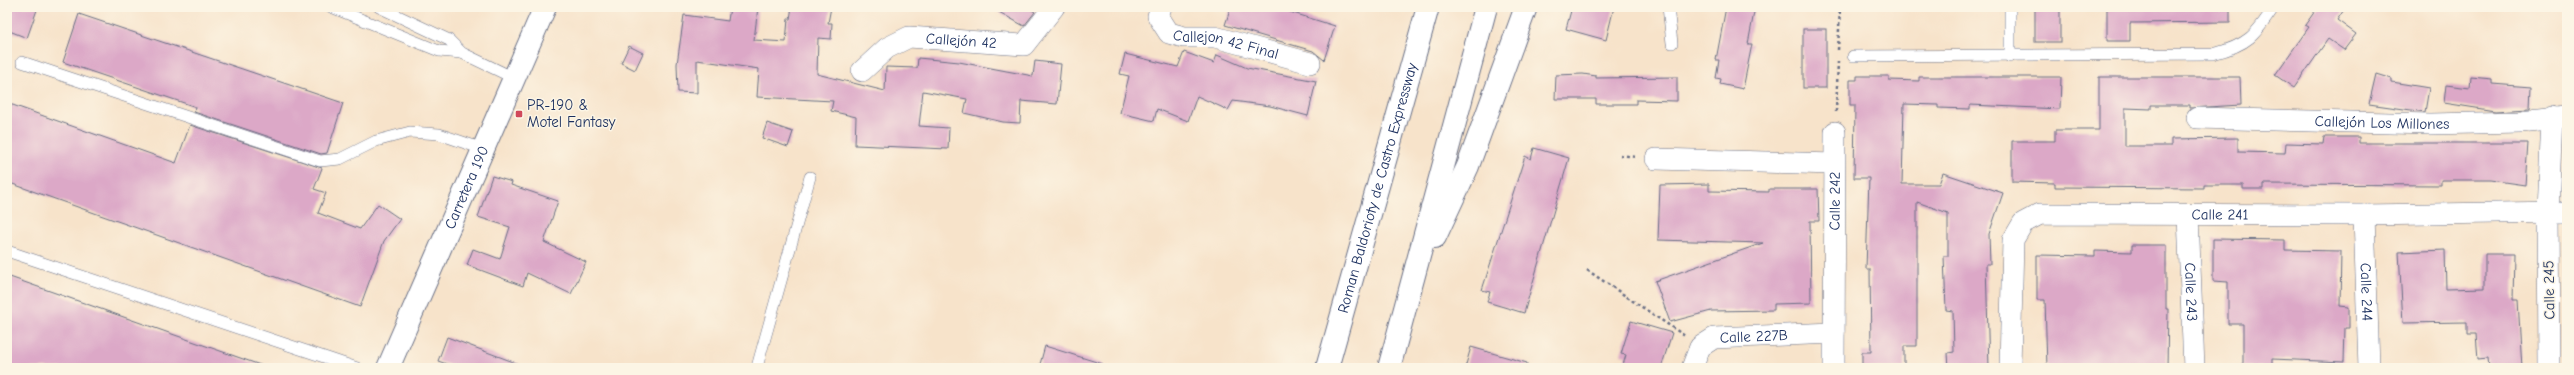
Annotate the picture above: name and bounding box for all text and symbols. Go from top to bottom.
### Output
street label: Callejon 42 Final [1171,25,1281,63]
street label: Callejón 42 [925,29,997,52]
street label: Roman Baldorioty de Castro Expressway [1334,60,1421,315]
place label: PR-190 & Motel Fantasy [527,96,616,131]
marker: PR-190 & Motel Fantasy [514,109,524,119]
street label: Callejón Los Millones [2314,112,2450,133]
street label: Carretera 190 [441,143,493,232]
street label: Calle 242 [1826,171,1844,231]
street label: Calle 241 [2191,205,2249,224]
street label: Calle 245 [2539,260,2559,320]
street label: Calle 243 [2181,262,2201,322]
street label: Calle 244 [2357,262,2376,321]
street label: Calle 227B [1719,326,1788,347]

